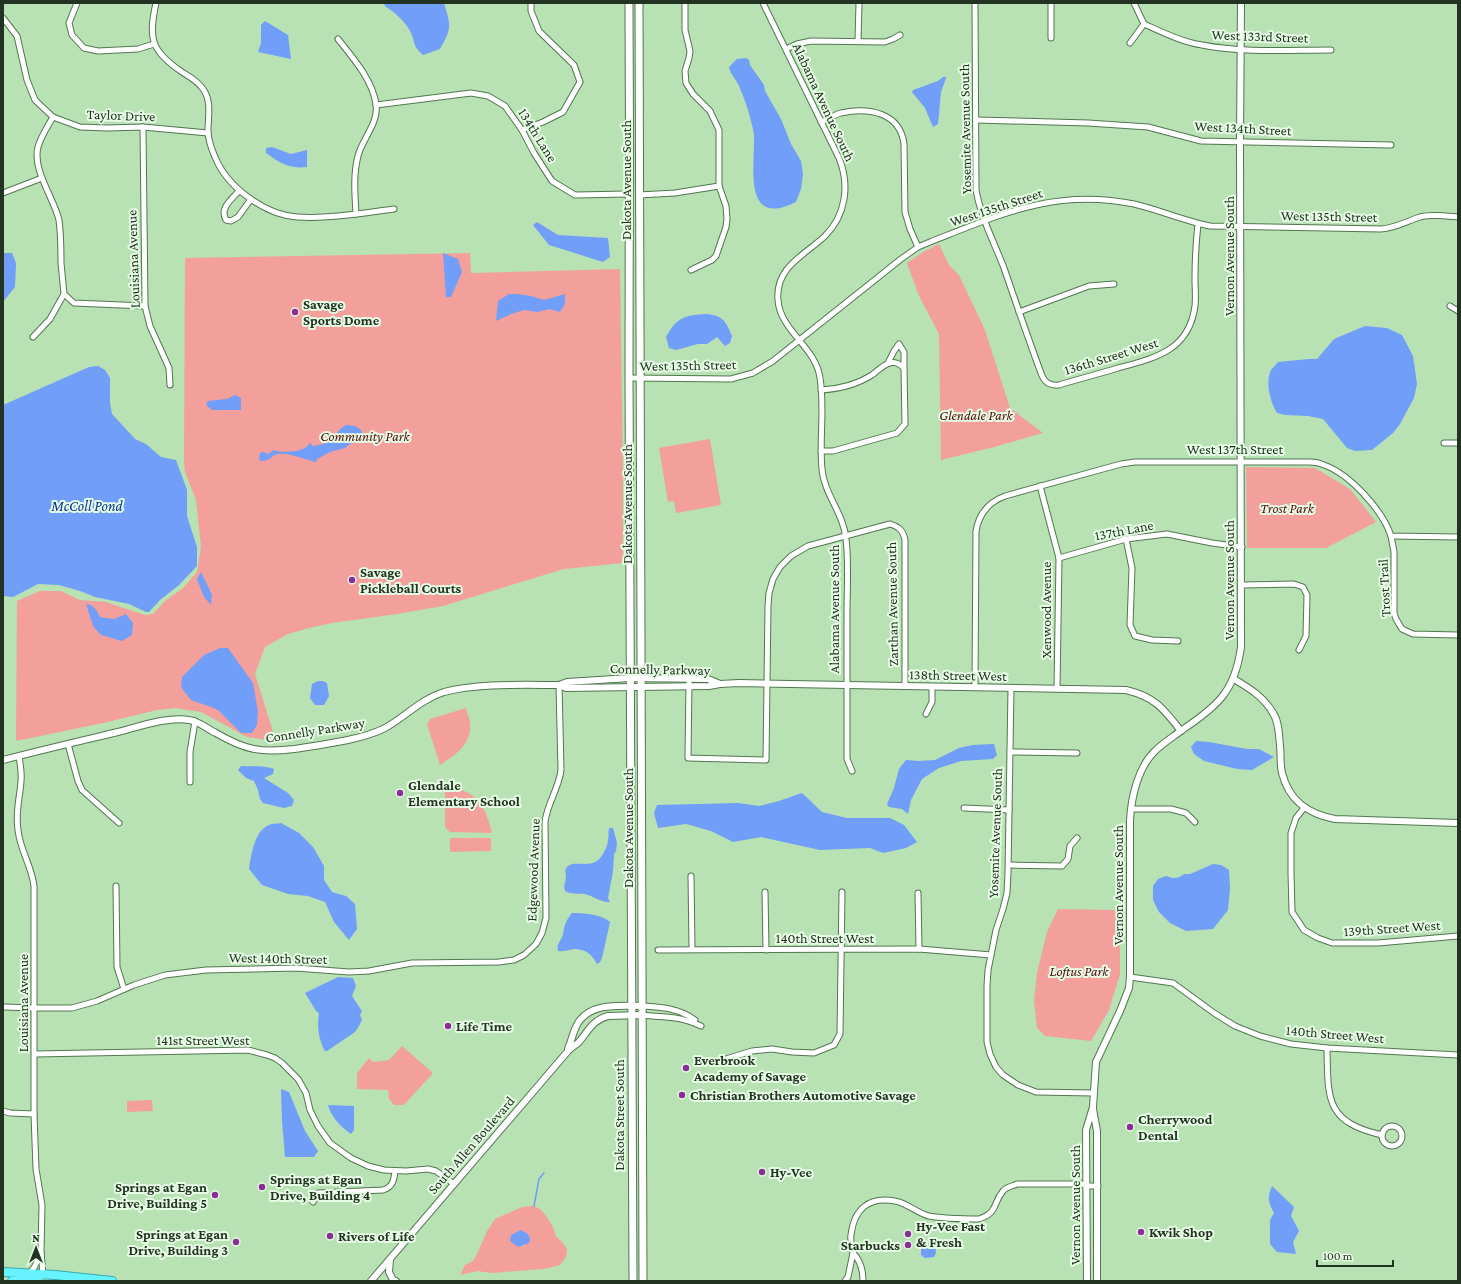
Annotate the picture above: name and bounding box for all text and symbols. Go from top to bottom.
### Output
street label: West 133rd Street [1211,26,1309,46]
street label: Alabama Avenue South [789,40,859,164]
street label: Yosemite Avenue South [956,63,974,194]
street label: 134th Lane [515,105,561,165]
street label: Taylor Drive [86,106,156,124]
street label: West 134th Street [1194,117,1292,139]
street label: Dakota Avenue South [618,120,634,240]
street label: West 135th Street [948,184,1045,230]
street label: Vernon Avenue South [1221,195,1237,316]
street label: West 135th Street [1281,207,1378,225]
street label: Louisiana Avenue [123,209,143,309]
place label: Savage Sports Dome [303,296,380,328]
marker: Savage Sports Dome [290,307,300,317]
street label: 136th Street West [1062,334,1160,378]
street label: West 135th Street [640,356,737,374]
park label: Glendale Park [939,407,1014,423]
park label: Community Park [320,428,411,444]
street label: West 137th Street [1187,441,1284,457]
street label: Dakota Avenue South [619,444,635,564]
water label: McColl Pond [50,498,124,514]
park label: Trost Park [1260,500,1315,516]
street label: 137th Lane [1093,516,1155,544]
street label: Vernon Avenue South [1221,519,1237,640]
street label: Zarthan Avenue South [883,541,901,666]
street label: Alabama Avenue South [826,544,842,674]
street label: Trost Trail [1374,558,1394,617]
street label: Xenwood Avenue [1038,562,1054,658]
place label: Savage Pickleball Courts [360,564,462,596]
marker: Savage Pickleball Courts [347,575,357,585]
street label: Connelly Parkway [610,660,711,678]
street label: 138th Street West [909,666,1007,684]
street label: Connelly Parkway [264,714,366,746]
street label: Yosemite Avenue South [985,767,1005,898]
street label: Dakota Avenue South [620,768,636,888]
place label: Glendale Elementary School [408,777,520,809]
marker: Glendale Elementary School [395,788,405,798]
street label: Edgewood Avenue [523,818,543,922]
street label: Vernon Avenue South [1110,824,1126,945]
street label: 139th Street West [1343,917,1441,939]
street label: 140th Street West [776,930,875,946]
street label: West 140th Street [229,949,328,967]
street label: Louisiana Avenue [15,954,31,1052]
park label: Loftus Park [1050,963,1109,979]
place label: Life Time [456,1018,513,1034]
marker: Life Time [443,1021,453,1031]
street label: 140th Street West [1285,1022,1385,1046]
street label: 141st Street West [156,1032,250,1048]
place label: Everbrook Academy of Savage [693,1052,807,1084]
street label: Dakota Street South [611,1059,627,1171]
marker: Everbrook Academy of Savage [681,1063,691,1073]
place label: Christian Brothers Automotive Savage [690,1087,916,1103]
marker: Christian Brothers Automotive Savage [677,1090,687,1100]
street label: South Allen Boulevard [424,1092,518,1197]
place label: Cherrywood Dental [1138,1111,1213,1143]
marker: Cherrywood Dental [1125,1122,1135,1132]
street label: Vernon Avenue South [1067,1144,1083,1265]
place label: Hy-Vee [770,1164,812,1180]
marker: Hy-Vee [757,1167,767,1177]
place label: Springs at Egan Drive, Building 4 [270,1171,371,1204]
place label: Springs at Egan Drive, Building 5 [107,1179,207,1212]
marker: Springs at Egan Drive, Building 4 [257,1182,267,1192]
marker: Springs at Egan Drive, Building 5 [210,1190,220,1200]
place label: Hy-Vee Fast & Fresh [916,1218,986,1250]
place label: Kwik Shop [1149,1224,1213,1240]
place label: Springs at Egan Drive, Building 3 [128,1226,228,1259]
marker: Kwik Shop [1136,1227,1146,1237]
north arrow [16,1228,56,1268]
place label: Rivers of Life [338,1228,415,1244]
marker: Hy-Vee Fast & Fresh [903,1229,913,1239]
marker: Rivers of Life [325,1231,335,1241]
text: N [32,1232,40,1244]
marker: Springs at Egan Drive, Building 3 [231,1237,241,1247]
place label: Starbucks [841,1237,900,1253]
marker: Starbucks [903,1240,913,1250]
scale bar [1317,1242,1393,1268]
text: 100 m [1323,1249,1353,1263]

